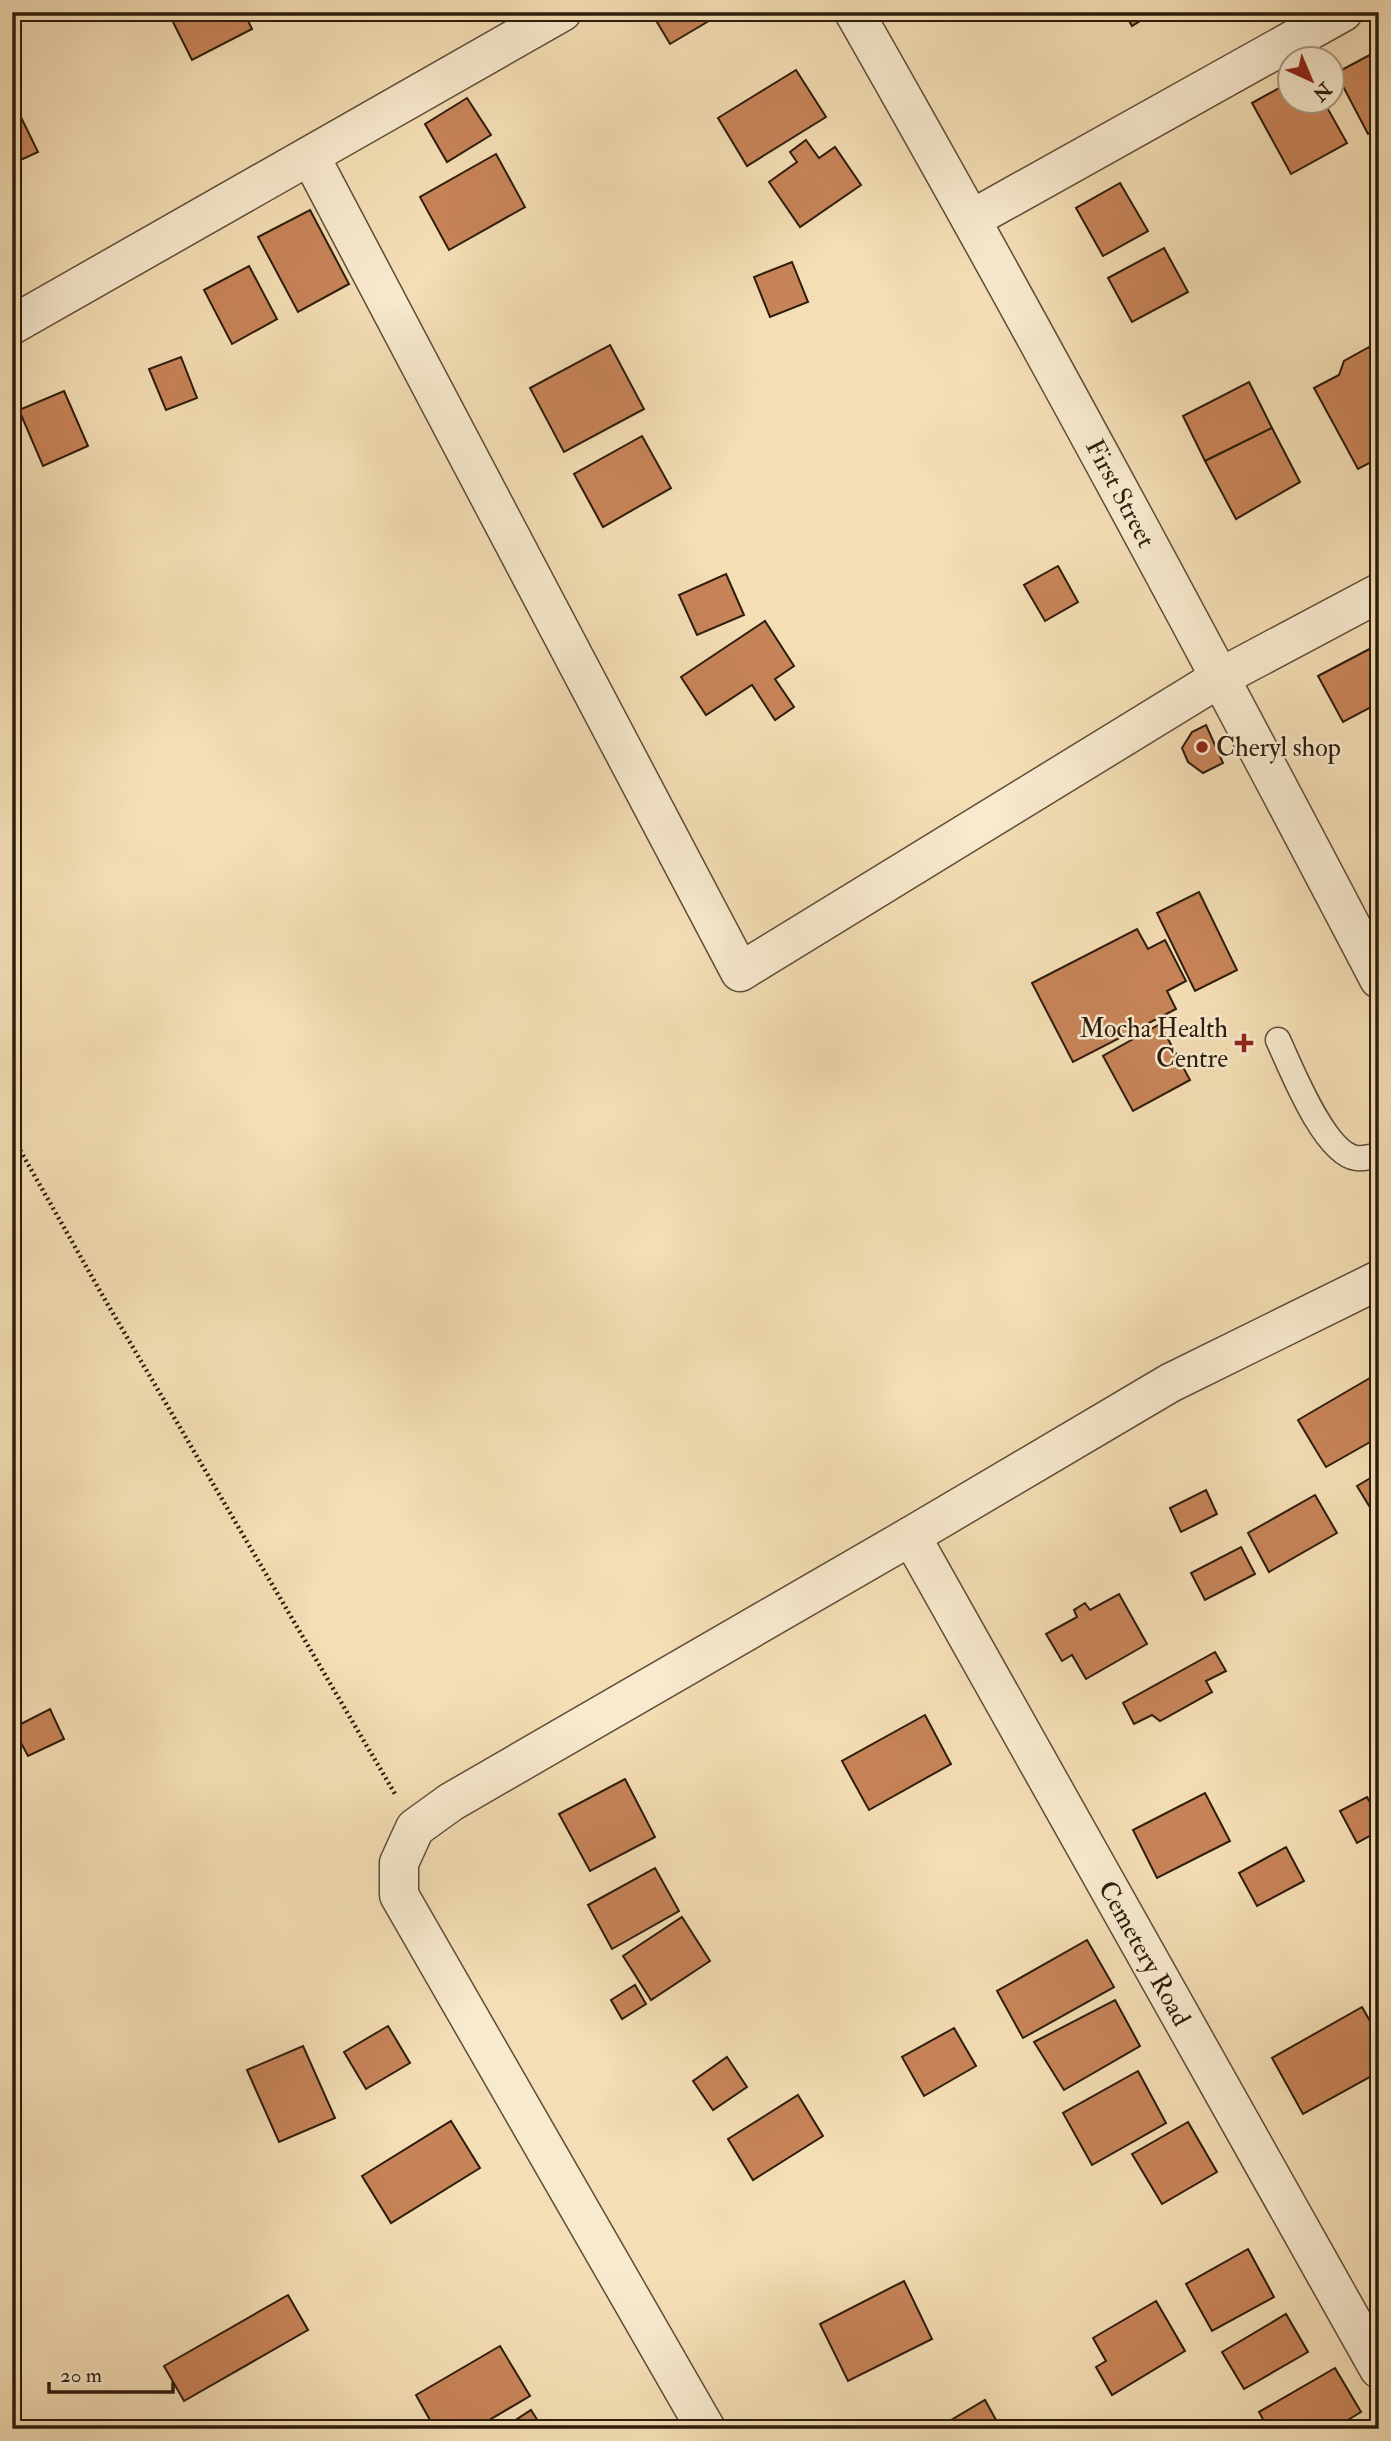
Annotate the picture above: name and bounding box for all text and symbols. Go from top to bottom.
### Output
north arrow [1276,46,1346,116]
text: N [1307,76,1337,107]
street label: First Street [1078,434,1162,553]
place label: Cheryl shop [1216,732,1341,765]
marker: Cheryl shop [1194,739,1210,755]
place label: Mocha Health Centre [1079,1013,1228,1075]
marker: Mocha Health Centre [1234,1033,1254,1053]
street label: Cemetery Road [1091,1875,1197,2032]
scale bar [49,2350,173,2394]
text: 20 m [60,2362,102,2389]

